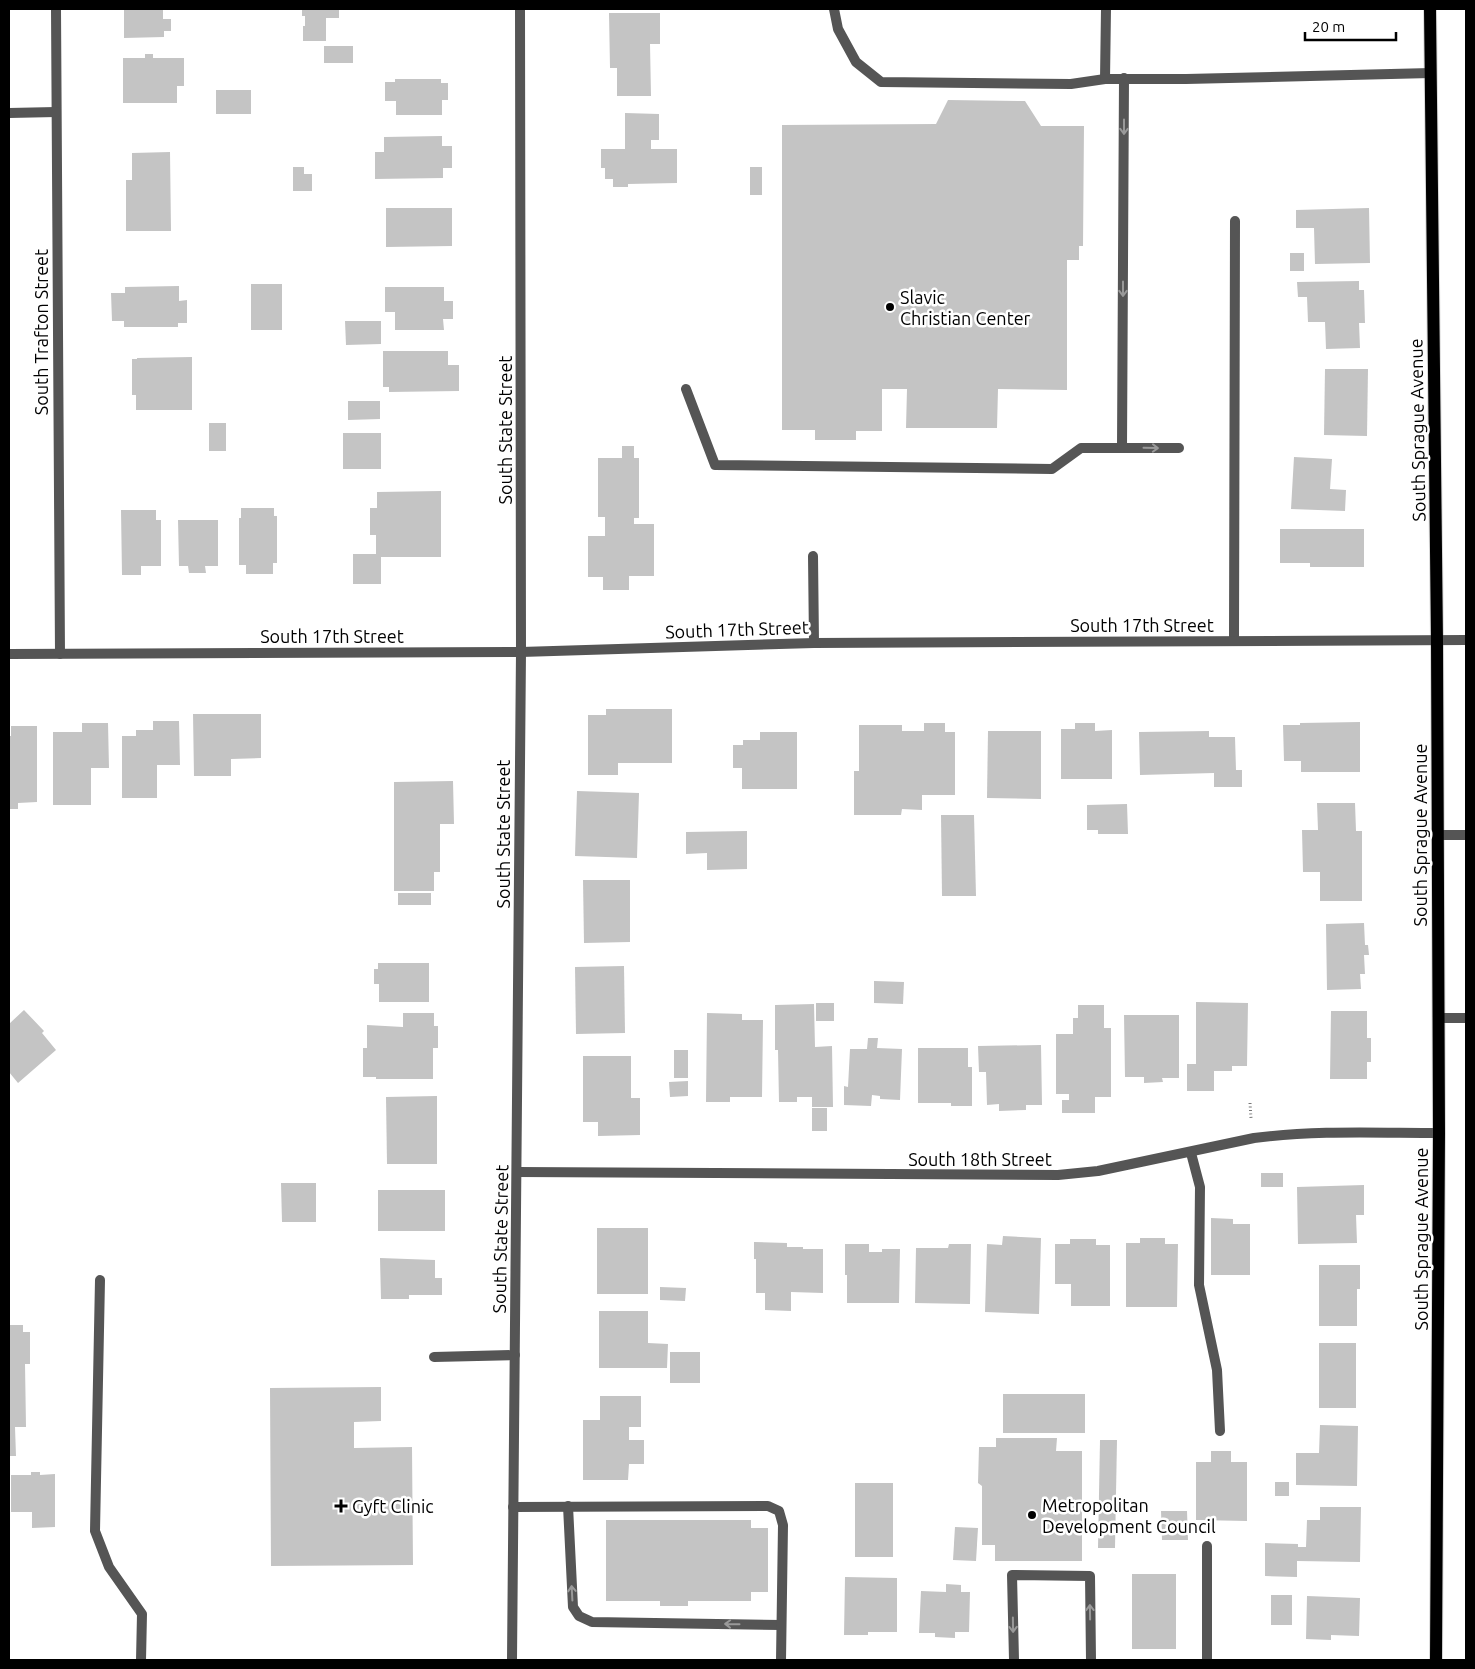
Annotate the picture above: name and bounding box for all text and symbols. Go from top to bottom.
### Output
scale bar [1305,10,1396,42]
text: 20 m [1312,18,1345,35]
one-way arrow [1119,118,1129,135]
street label: South Trafton Street [31,249,51,415]
one-way arrow [1118,281,1128,297]
place label: Slavic Christian Center [900,287,1031,328]
marker: Slavic Christian Center [884,301,896,313]
street label: South Sprague Avenue [1405,338,1429,522]
street label: South State Street [495,356,515,504]
one-way arrow [1142,443,1158,452]
street label: South 17th Street [1070,615,1214,635]
street label: South 17th Street [665,616,809,642]
street label: South 17th Street [260,626,404,646]
street label: South Sprague Avenue [1410,743,1430,927]
street label: South State Street [493,760,513,908]
street label: South Sprague Avenue [1411,1147,1431,1331]
street label: South 18th Street [908,1149,1052,1169]
street label: South State Street [489,1164,511,1314]
place label: Metropolitan Development Council [1042,1495,1216,1536]
place label: Gyft Clinic [352,1496,434,1516]
marker: Gyft Clinic [334,1499,348,1513]
marker: Metropolitan Development Council [1026,1509,1038,1521]
one-way arrow [568,1585,577,1601]
one-way arrow [1085,1604,1095,1620]
one-way arrow [1008,1616,1018,1633]
one-way arrow [725,1619,741,1629]

